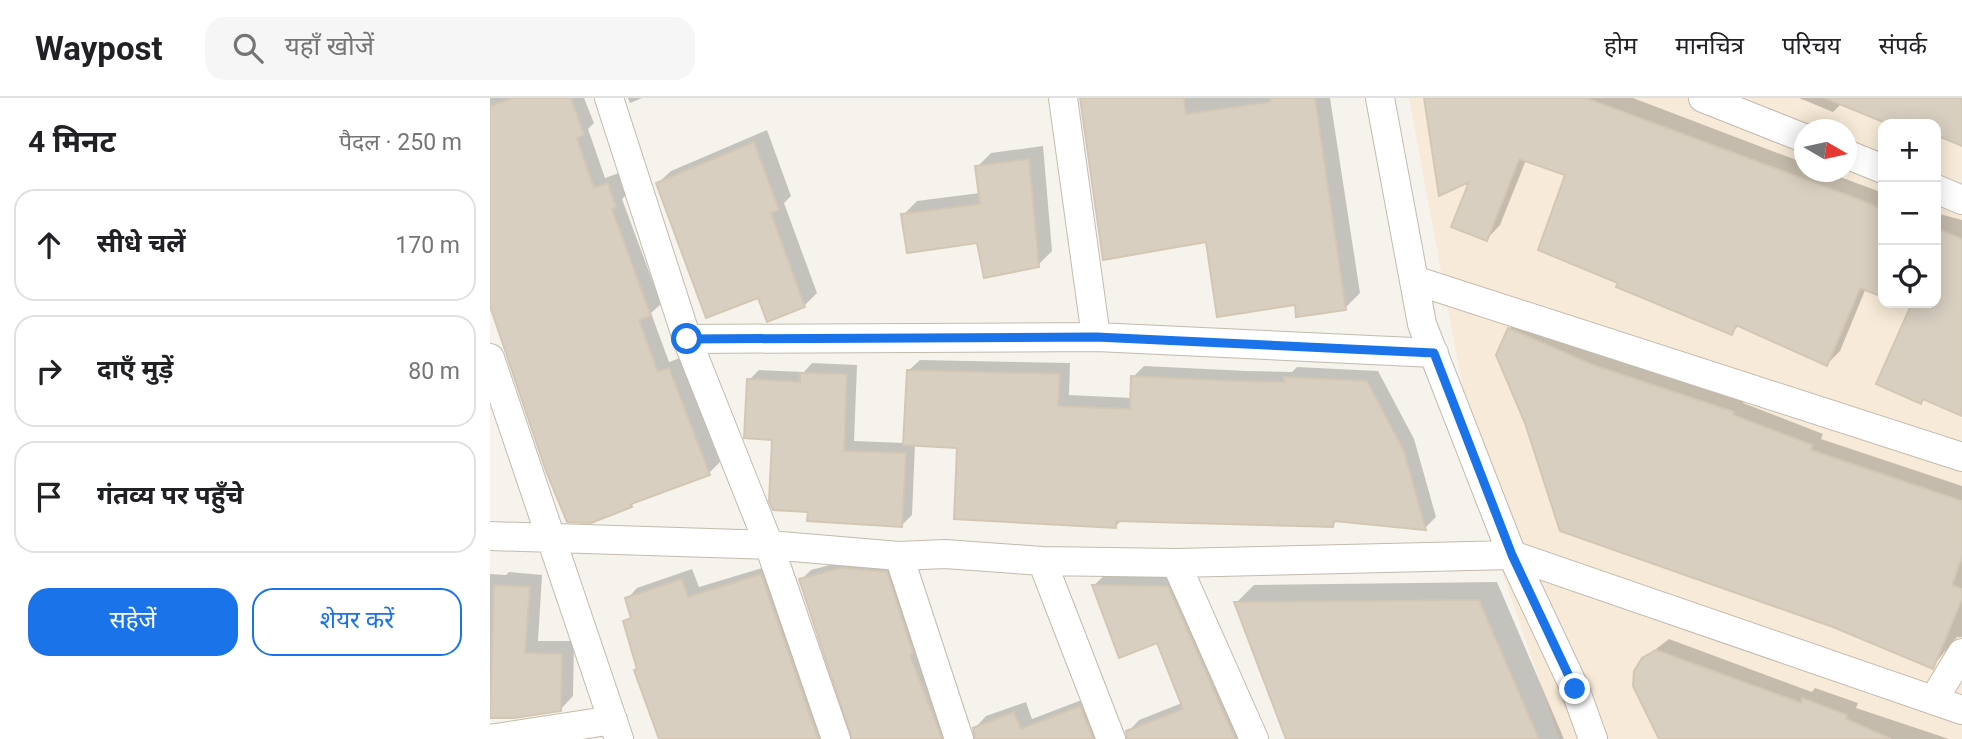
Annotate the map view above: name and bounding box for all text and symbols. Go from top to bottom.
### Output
search box [205,17,695,80]
text: Waypost [35,29,163,68]
icon: search [229,29,267,67]
text: यहाँ खोजें [285,31,374,61]
text: होम [1604,32,1637,60]
text: मानचित्र [1675,32,1744,60]
text: परिचय [1782,32,1841,60]
text: संपर्क [1879,32,1927,60]
north arrow [1794,119,1857,182]
map controls [1878,119,1941,308]
button: + [1878,119,1941,182]
text: 4 मिनट [28,124,116,159]
text: पैदल · 250 m [339,129,462,156]
button: − [1878,182,1941,245]
icon: ahead [30,226,68,264]
text: सीधे चलें [97,228,185,258]
text: 170 m [395,232,460,259]
button: locate [1878,245,1941,308]
route start [671,323,702,354]
icon: right [30,352,68,390]
text: दाएँ मुड़ें [97,354,173,384]
text: 80 m [408,358,460,385]
icon: arrive [30,478,68,516]
text: गंतव्य पर पहुँचे [97,480,244,510]
button: सहेजें [28,588,238,656]
button: शेयर करें [252,588,462,656]
route end [1559,673,1590,704]

